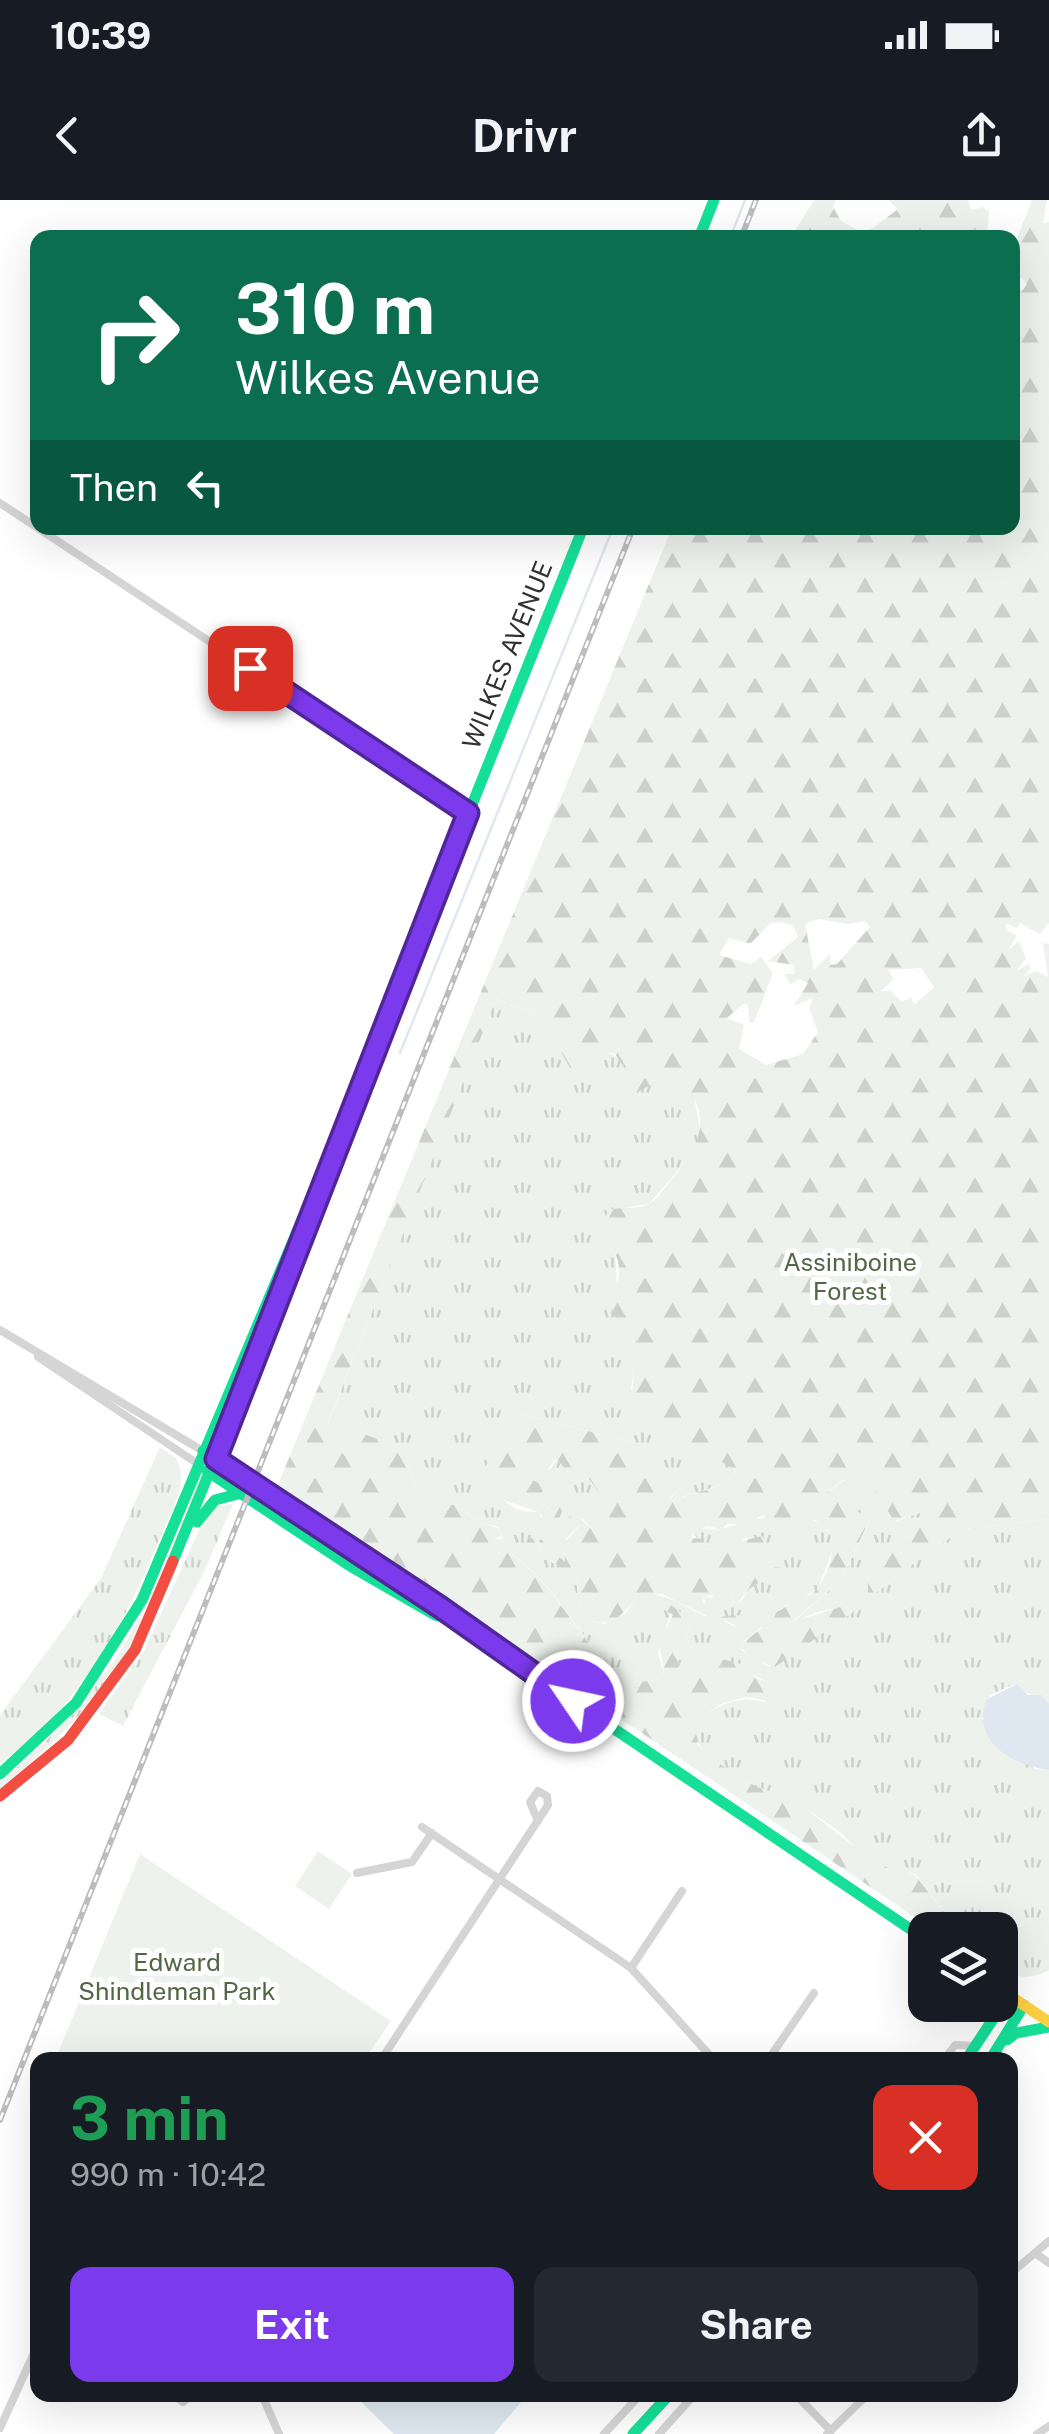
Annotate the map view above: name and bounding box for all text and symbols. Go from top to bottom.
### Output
text: 10:39 [50,13,151,58]
icon: back [40,108,95,163]
icon: share [954,108,1009,163]
text: Drivr [472,109,577,162]
text: 310 m [235,267,435,350]
icon: right [70,270,200,400]
text: Wilkes Avenue [235,351,540,404]
icon: left [178,460,233,515]
text: Then [70,465,158,510]
street label: WILKES AVENUE [456,557,558,753]
pin [208,626,293,711]
icon: arrive [223,641,278,696]
park label: Assiniboine Forest [783,1247,917,1306]
position arrow [521,1649,625,1753]
map controls [908,1912,1018,2022]
button: layers [908,1912,1018,2022]
park label: Edward Shindleman Park [78,1947,276,2006]
text: 3 min [70,2083,229,2154]
button: close [873,2085,978,2190]
text: 990 m · 10:42 [70,2156,266,2193]
button: Exit [70,2267,514,2382]
button: Share [534,2267,978,2382]

